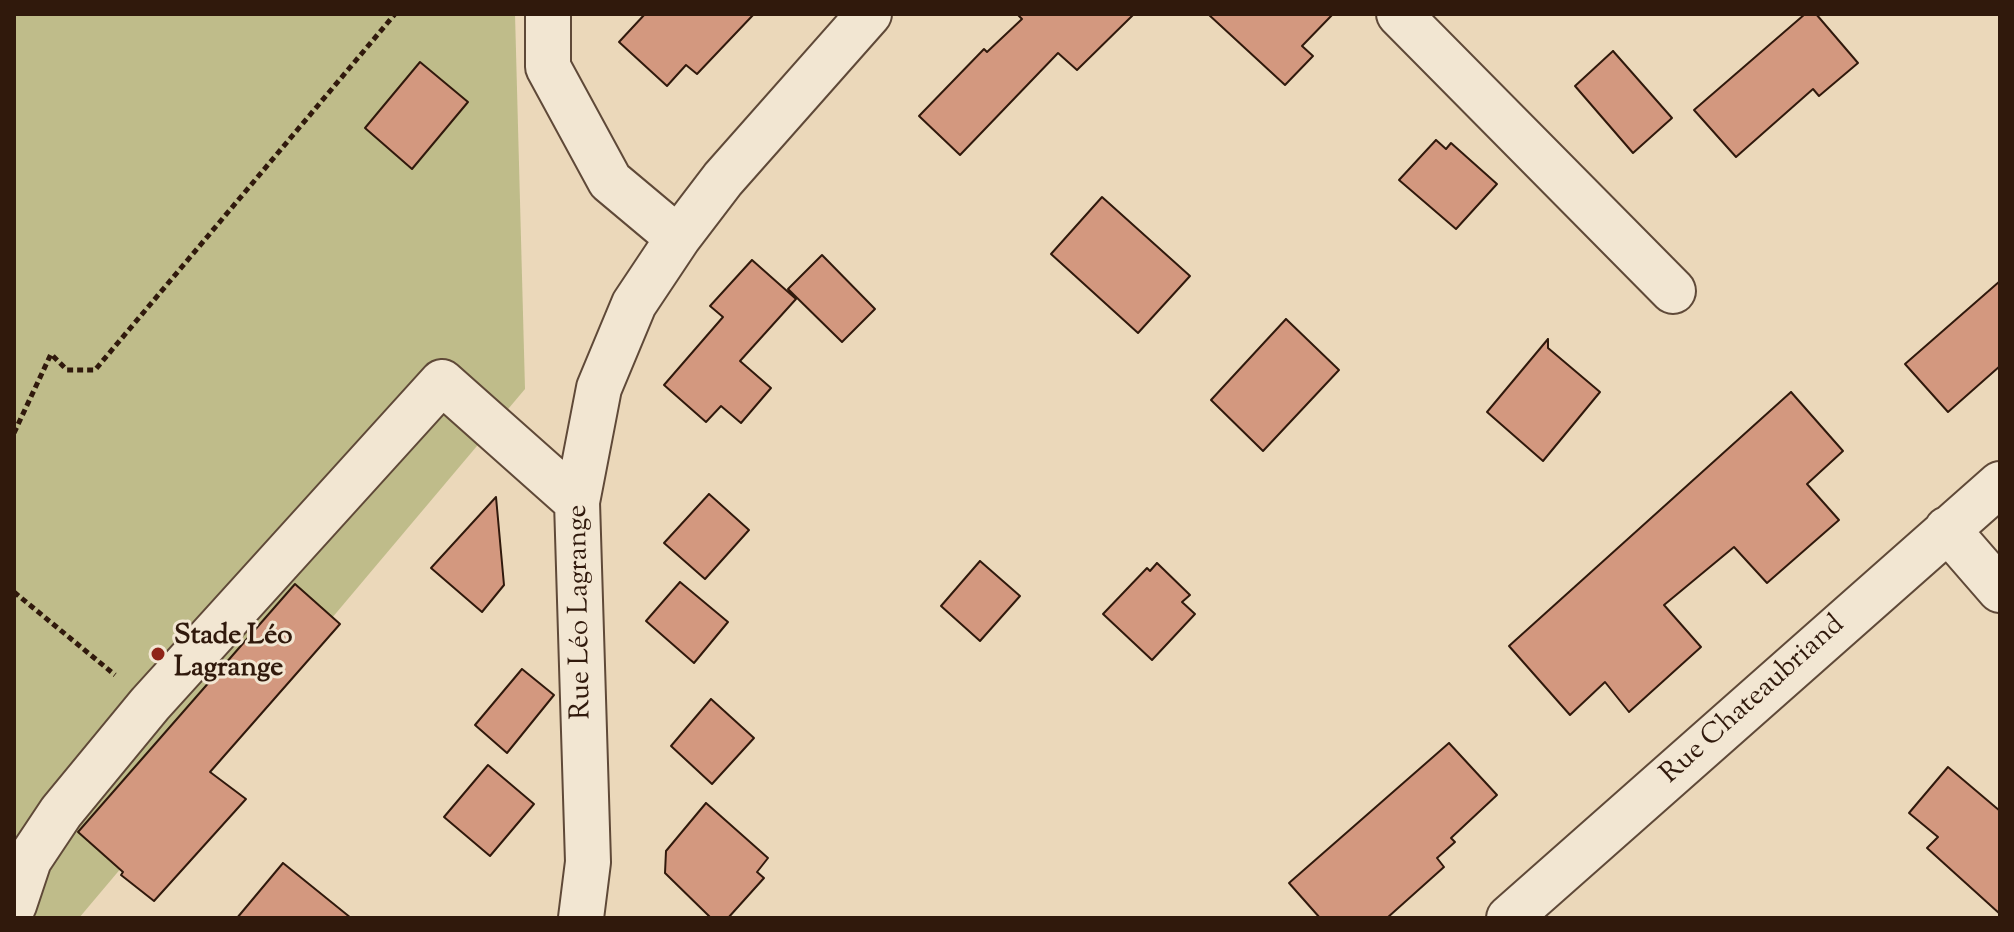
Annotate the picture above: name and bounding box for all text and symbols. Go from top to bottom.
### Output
street label: Rue Léo Lagrange [563,504,601,720]
street label: Rue Chateaubriand [1655,610,1853,792]
place label: Stade Léo Lagrange [174,621,293,687]
marker: Stade Léo Lagrange [149,645,167,663]

